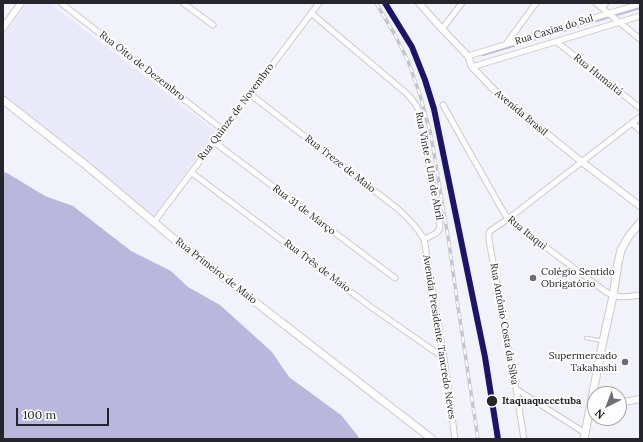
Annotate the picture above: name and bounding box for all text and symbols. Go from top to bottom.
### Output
street label: Rua Caxias do Sul [513,12,595,48]
street label: Rua Oito de Dezembro [97,29,187,103]
street label: Rua Humaitá [571,52,625,98]
street label: Rua Quinze de Novembro [196,61,276,163]
street label: Avenida Brasil [492,88,550,138]
street label: Rua Vinte e Um de Abril [413,111,445,221]
street label: Rua Treze de Maio [302,133,378,195]
street label: Rua 31 de Março [270,182,338,238]
street label: Rua Itaqui [505,214,549,252]
street label: Rua Primeiro de Maio [173,235,259,307]
street label: Rua Três de Maio [281,237,353,295]
street label: Avenida Presidente Tancredo Neves [420,254,458,420]
street label: Rua Antônio Costa da Silva [487,262,521,386]
place label: Colégio Sentido Obrigatório [541,266,615,290]
marker: Colégio Sentido Obrigatório [528,273,538,283]
place label: Supermercado Takahashi [549,350,617,374]
marker: Supermercado Takahashi [620,357,630,367]
north arrow [587,386,627,426]
marker: Itaquaquecetuba [485,394,499,408]
place label: Itaquaquecetuba [502,395,581,407]
scale bar [18,400,111,426]
text: N [592,406,607,422]
text: 100 m [23,407,56,422]

